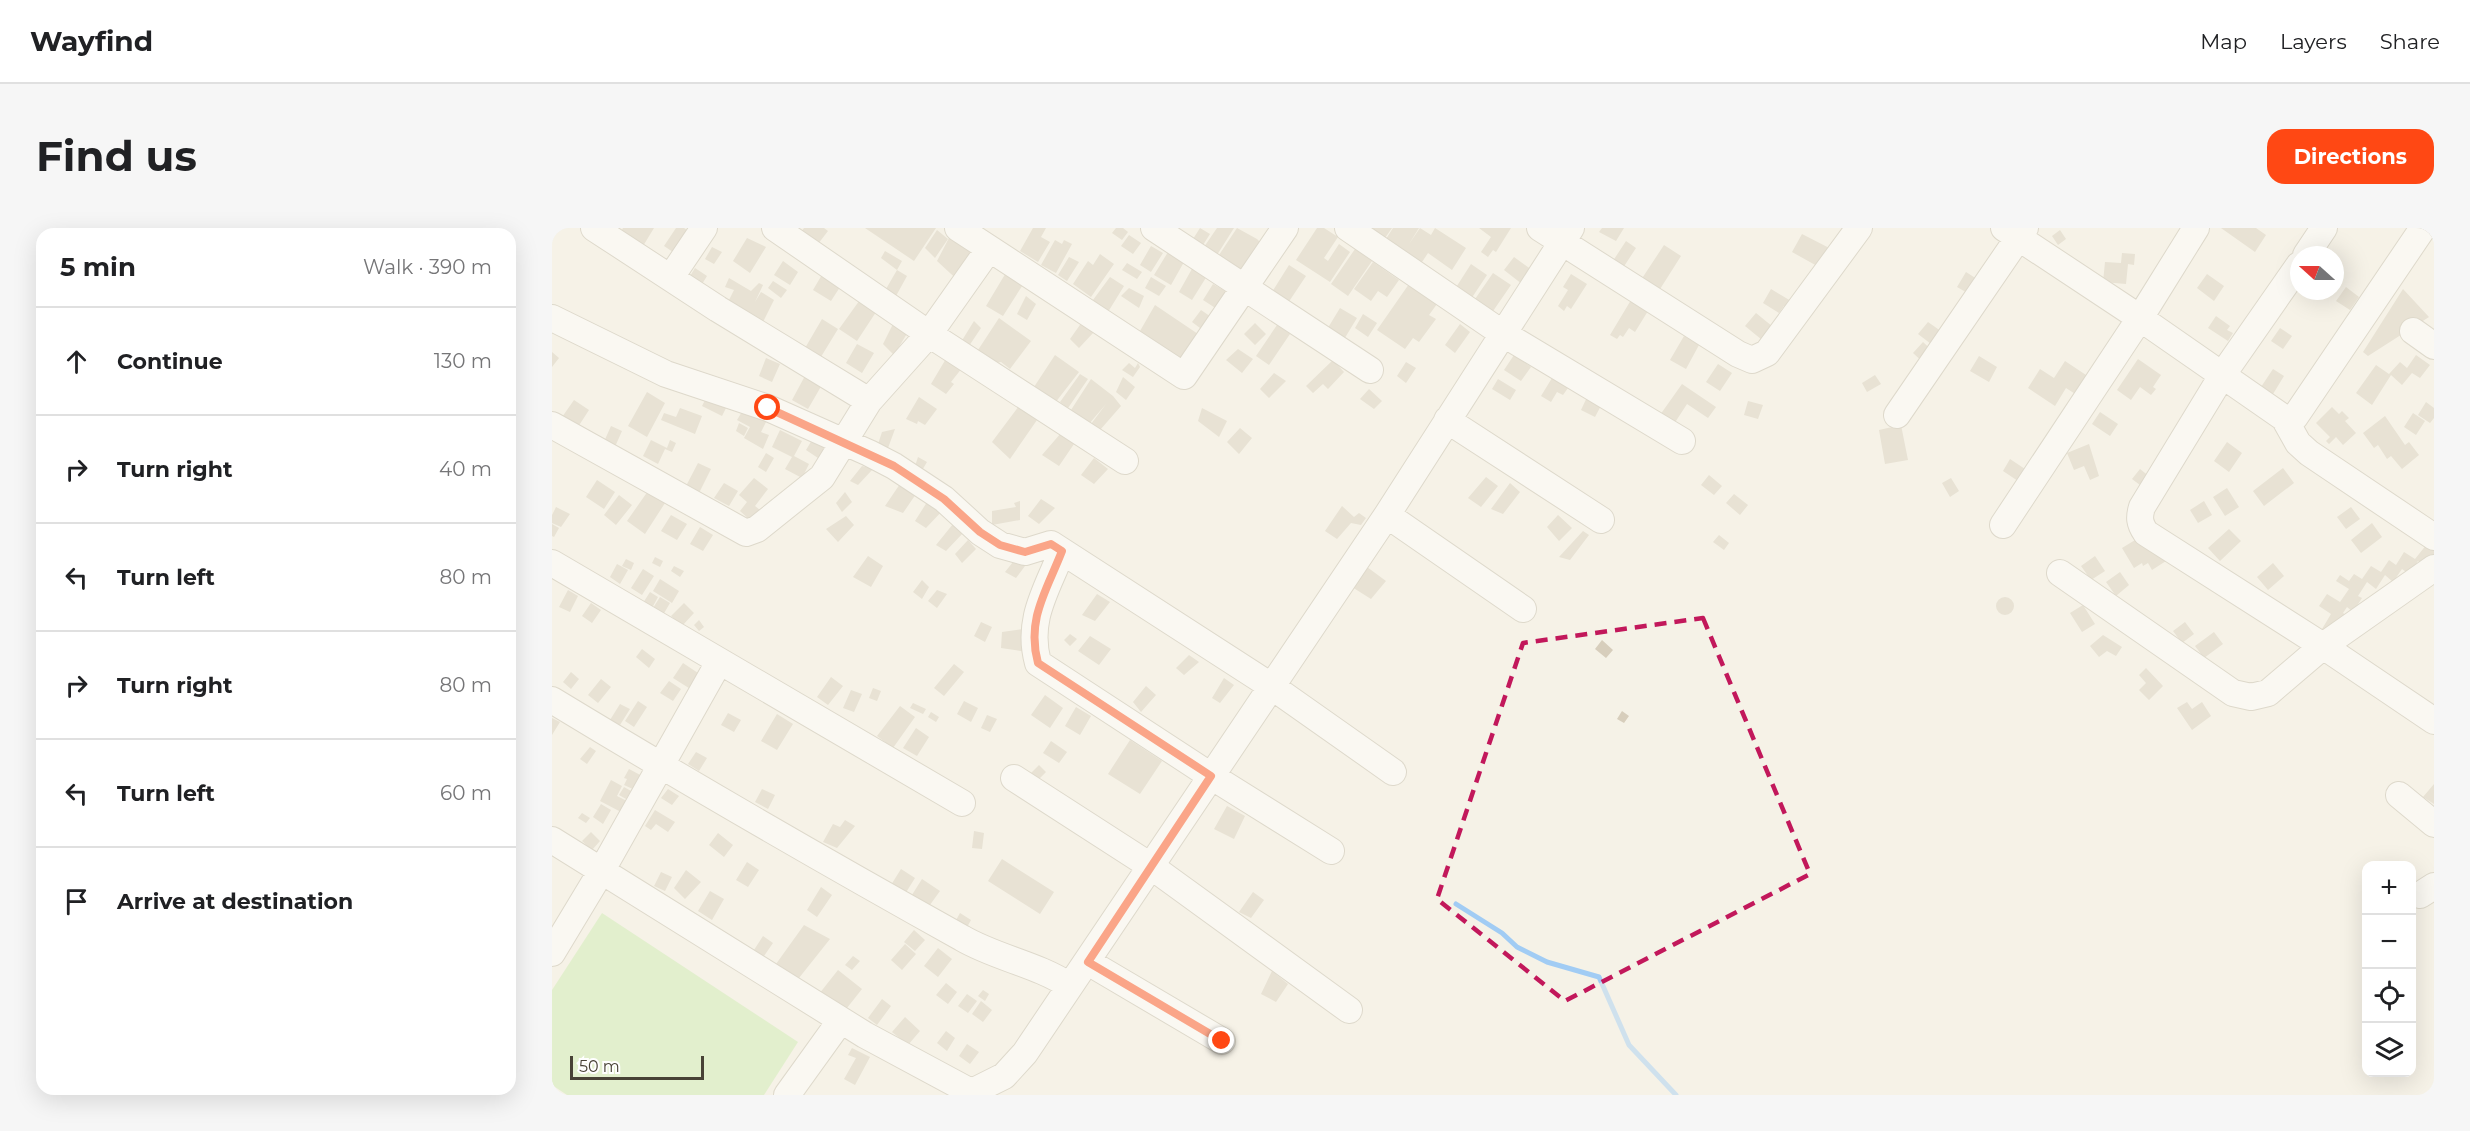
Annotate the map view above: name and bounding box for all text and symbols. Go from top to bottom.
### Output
text: Wayfind [30,24,153,58]
text: Map [2200,29,2247,54]
text: Layers [2280,29,2347,54]
text: Share [2380,29,2440,54]
button: Directions [2267,129,2434,184]
text: Find us [36,130,197,182]
north arrow [2290,246,2344,300]
text: 5 min [60,251,136,283]
text: Walk · 390 m [363,255,492,279]
icon: ahead [60,345,93,378]
text: Continue [117,348,223,375]
text: 130 m [434,349,492,373]
route start [754,394,780,420]
icon: right [60,453,93,486]
text: Turn right [117,456,232,483]
text: 40 m [439,457,492,481]
icon: left [60,561,93,594]
text: Turn left [117,564,215,591]
text: 80 m [440,565,492,589]
icon: right [60,669,93,702]
text: Turn right [117,672,232,699]
text: 80 m [440,673,492,697]
icon: left [60,777,93,810]
text: Turn left [117,780,215,807]
text: 60 m [440,781,492,805]
map controls [2362,861,2416,1077]
button: + [2362,861,2416,915]
icon: arrive [60,885,93,918]
text: Arrive at destination [117,888,353,915]
button: − [2362,915,2416,969]
button: locate [2362,969,2416,1023]
button: layers [2362,1023,2416,1077]
route end [1208,1027,1234,1053]
scale bar [570,1053,704,1080]
text: 50 m [579,1057,620,1076]

